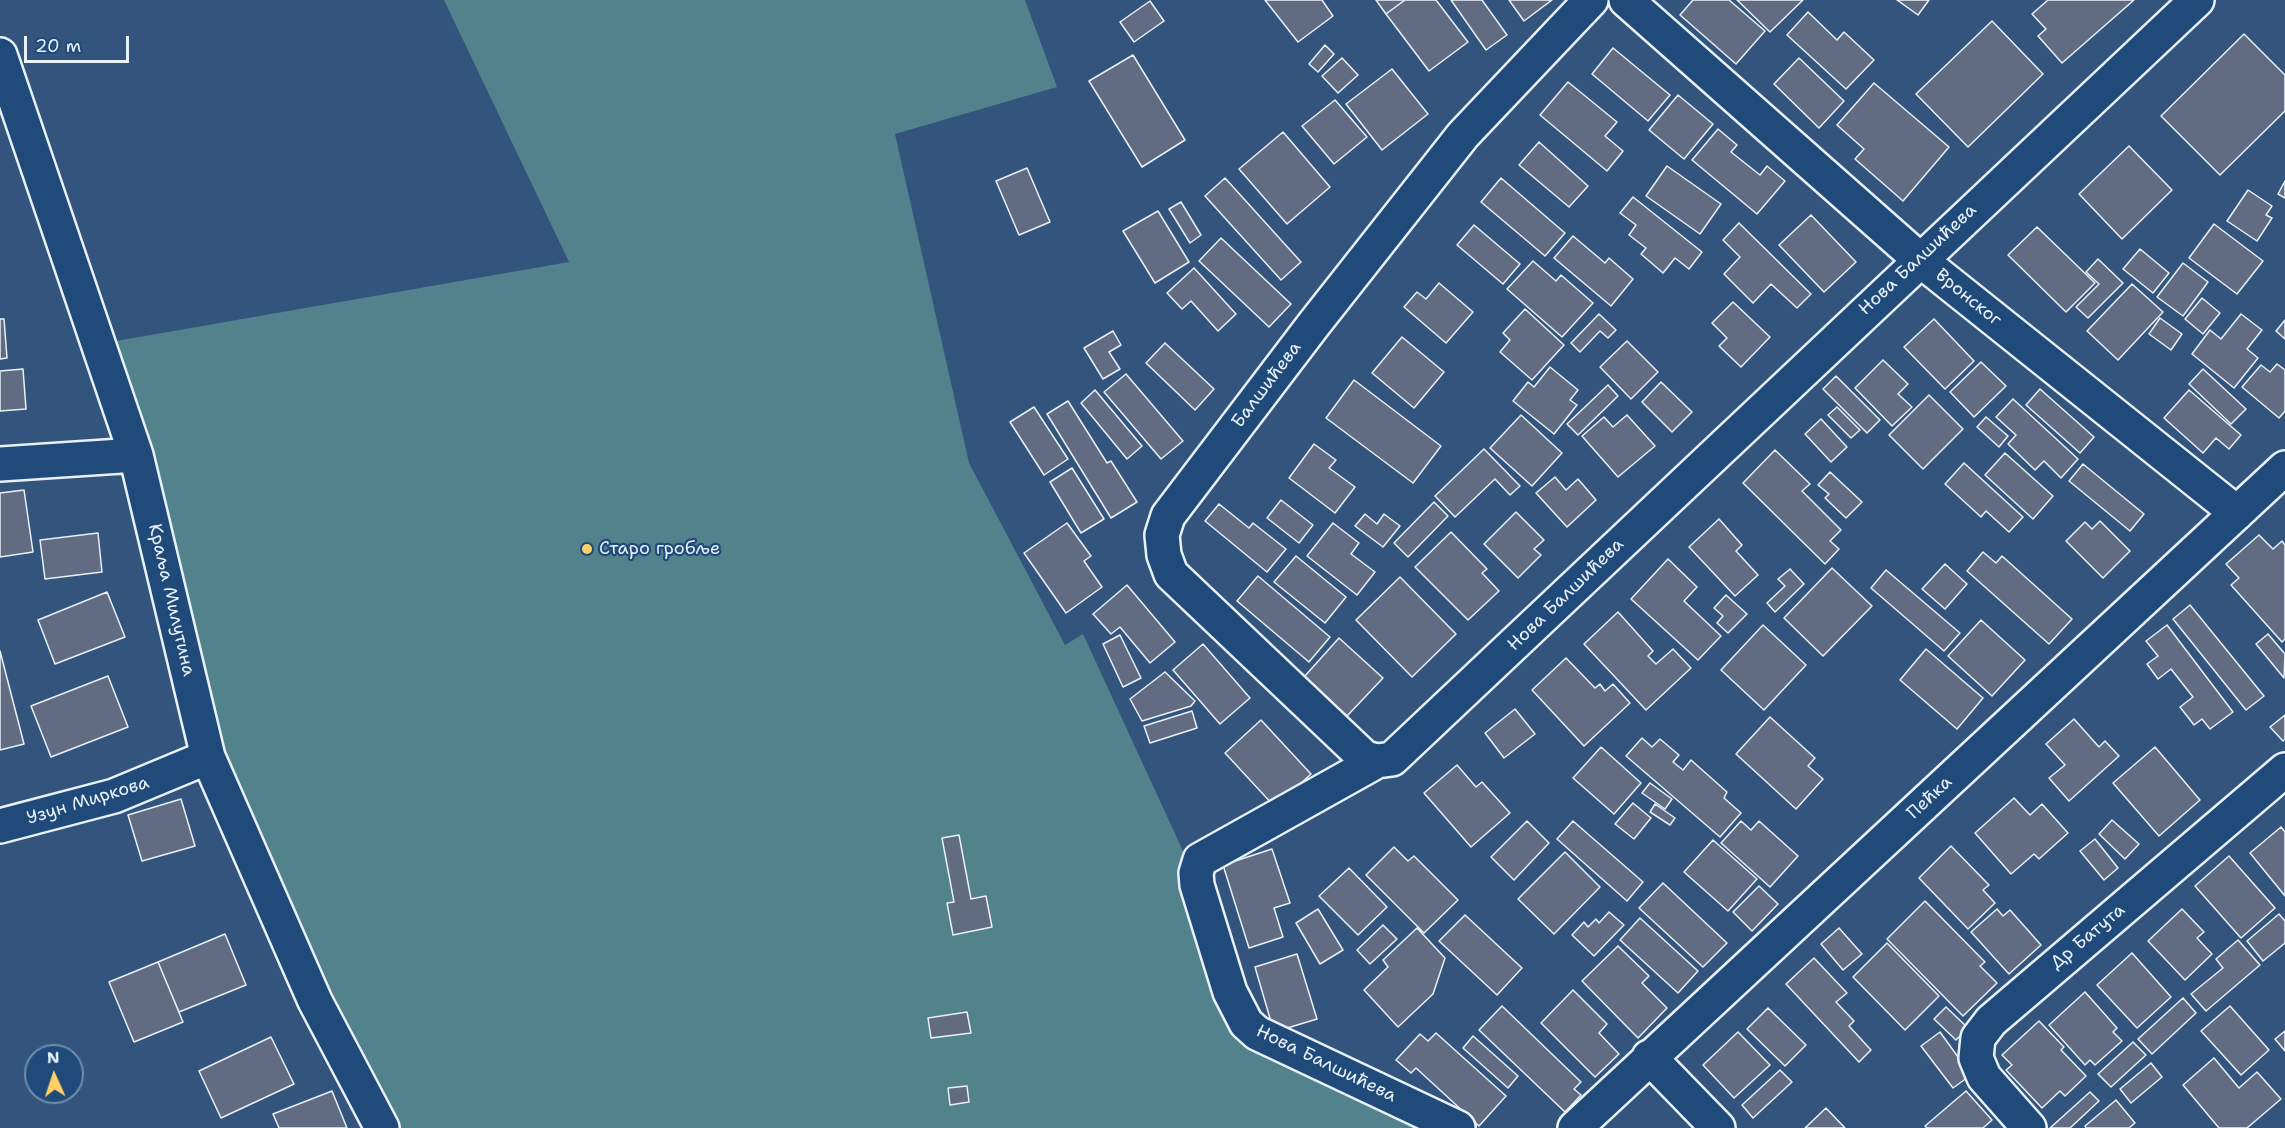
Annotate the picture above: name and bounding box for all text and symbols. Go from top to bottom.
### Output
scale bar [27,24,132,62]
text: 20 m [35,34,81,58]
street label: Нова Балшићева [1855,200,1981,320]
street label: Вронског [1931,265,2005,331]
street label: Балшићева [1228,338,1306,432]
street label: Краља Милутина [143,522,199,678]
street label: Нова Балшићева [1503,534,1629,656]
place label: Старо гробље [599,538,720,560]
marker: Старо гробље [580,542,594,556]
street label: Узун Миркова [24,772,152,830]
street label: Пећка [1903,772,1957,824]
street label: Др Батута [2046,900,2130,974]
street label: Нова Балшићева [1252,1021,1400,1107]
north arrow [24,1044,84,1104]
text: N [46,1047,60,1068]

